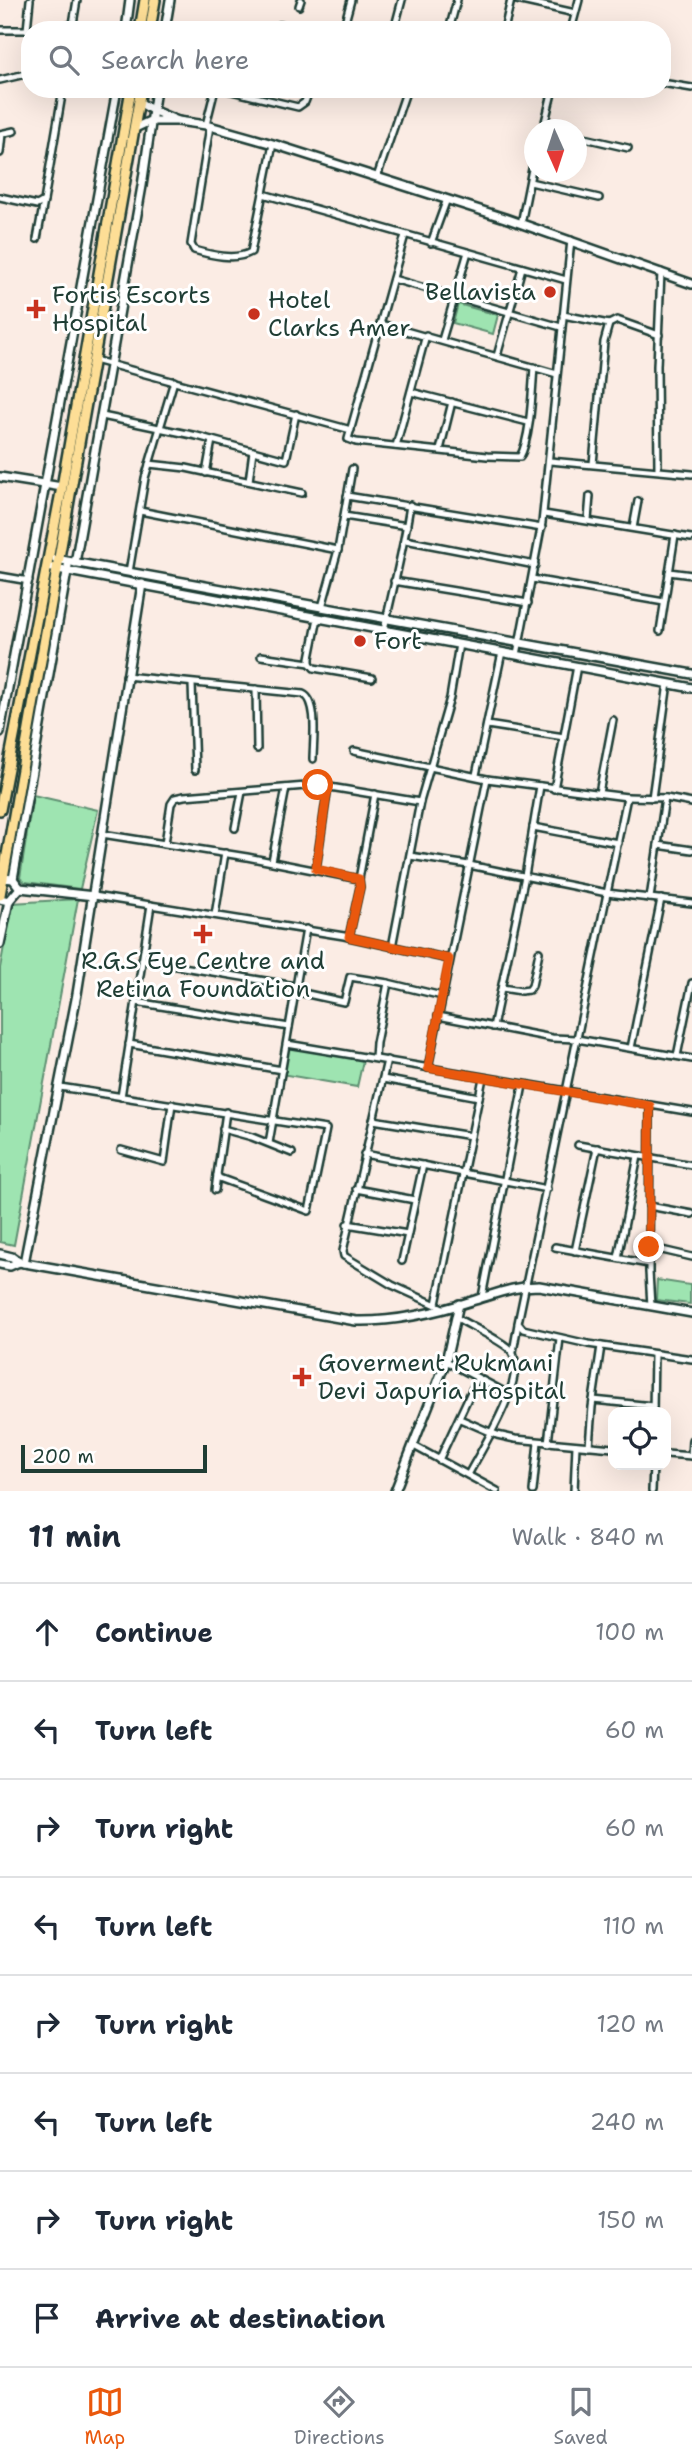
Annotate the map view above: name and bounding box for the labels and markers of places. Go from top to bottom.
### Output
place label: Bellavista [425,276,536,308]
place label: Fortis Escorts Hospital [52,279,211,339]
place label: Hotel Clarks Amer [268,284,411,344]
marker: Bellavista [542,284,558,300]
marker: Fortis Escorts Hospital [26,299,46,319]
marker: Hotel Clarks Amer [246,306,262,322]
place label: Fort [374,625,422,657]
marker: Fort [352,633,368,649]
marker: R.G.S Eye Centre and Retina Foundation [193,924,213,944]
place label: R.G.S Eye Centre and Retina Foundation [81,945,325,1005]
place label: Goverment Rukmani Devi Japuria Hospital [318,1347,566,1407]
marker: Goverment Rukmani Devi Japuria Hospital [292,1367,312,1387]

